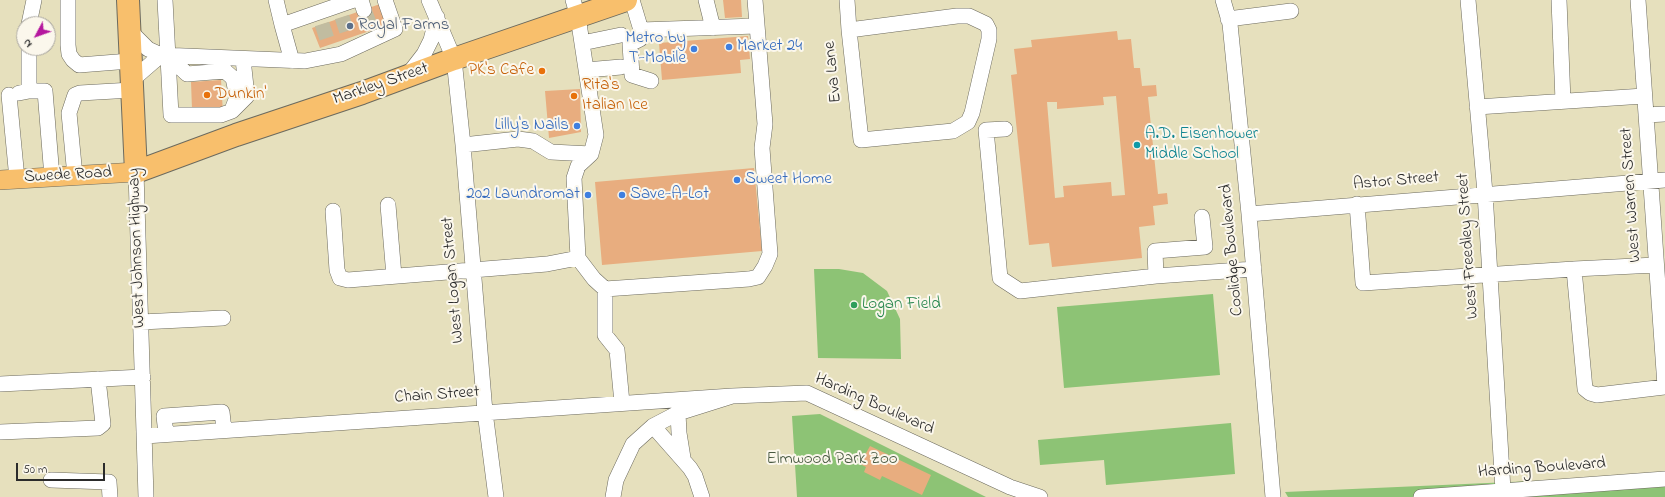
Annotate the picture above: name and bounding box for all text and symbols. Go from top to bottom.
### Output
north arrow [16,16,56,56]
place label: Royal Farms [358,16,449,36]
marker: Royal Farms [345,21,355,31]
place label: Metro by T-Mobile [626,29,686,69]
text: N [19,35,36,51]
place label: Market 24 [737,37,802,57]
street label: Eva Lane [821,40,847,104]
marker: Market 24 [724,42,734,52]
marker: Metro by T-Mobile [689,44,699,54]
street label: Markley Street [331,59,431,111]
place label: PK's Cafe [468,61,534,81]
marker: PK's Cafe [537,66,547,76]
place label: Rita's Italian Ice [582,76,648,116]
place label: Dunkin' [215,85,266,105]
marker: Dunkin' [202,90,212,100]
marker: Rita's Italian Ice [569,91,579,101]
place label: Lilly's Nails [495,116,569,136]
marker: Lilly's Nails [572,121,582,131]
place label: A.D. Eisenhower Middle School [1145,125,1258,165]
street label: West Warren Street [1617,127,1647,263]
marker: A.D. Eisenhower Middle School [1132,140,1142,150]
street label: Swede Road [23,164,113,188]
street label: West Johnson Highway [125,168,151,328]
street label: Astor Street [1352,168,1440,196]
place label: Sweet Home [745,170,832,190]
street label: West Freedley Street [1454,172,1484,320]
marker: Sweet Home [732,175,742,185]
street label: Coolidge Boulevard [1217,183,1249,317]
place label: 202 Laundromat [466,185,580,205]
place label: Save-A-Lot [630,185,709,205]
marker: 202 Laundromat [583,190,593,200]
marker: Save-A-Lot [617,190,627,200]
street label: West Logan Street [438,216,470,344]
place label: Logan Field [862,295,941,315]
marker: Logan Field [849,300,859,310]
street label: Harding Boulevard [811,370,937,440]
street label: Chain Street [394,383,480,409]
park label: Elmwood Park Zoo [766,450,898,470]
street label: Harding Boulevard [1477,454,1607,484]
scale bar [18,455,107,481]
text: 50 m [23,461,47,479]

